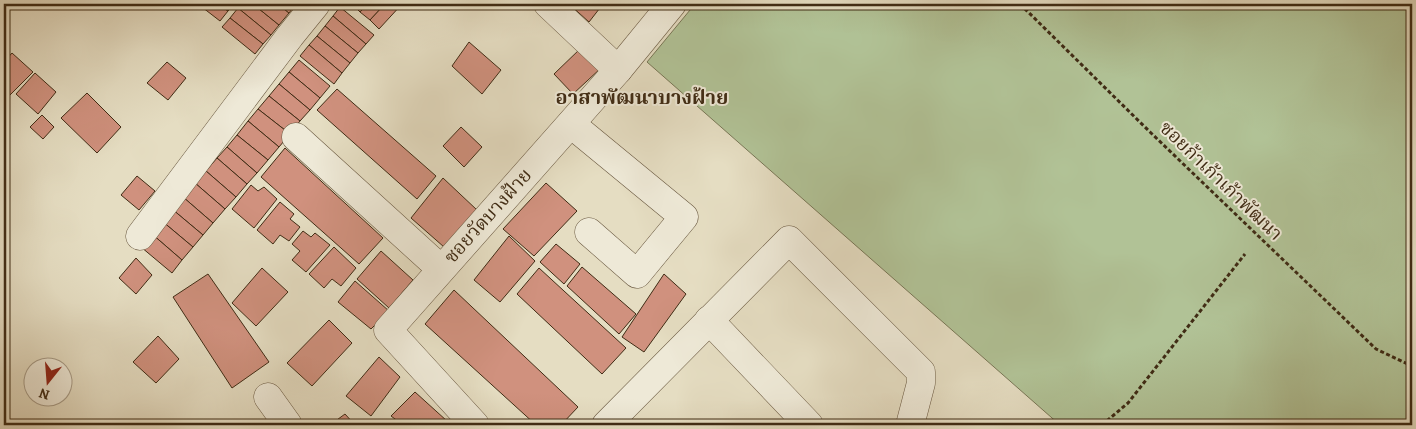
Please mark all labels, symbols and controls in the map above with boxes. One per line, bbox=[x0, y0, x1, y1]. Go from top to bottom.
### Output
district label: อาสาพัฒนาบางฝ้าย bbox=[556, 84, 728, 111]
street label: ซอยก้าเก้าเก้าพัฒนา bbox=[1154, 115, 1288, 247]
street label: ซอยวัดบางฝ้าย bbox=[438, 163, 538, 269]
north arrow bbox=[22, 356, 72, 406]
text: N bbox=[37, 383, 52, 405]

